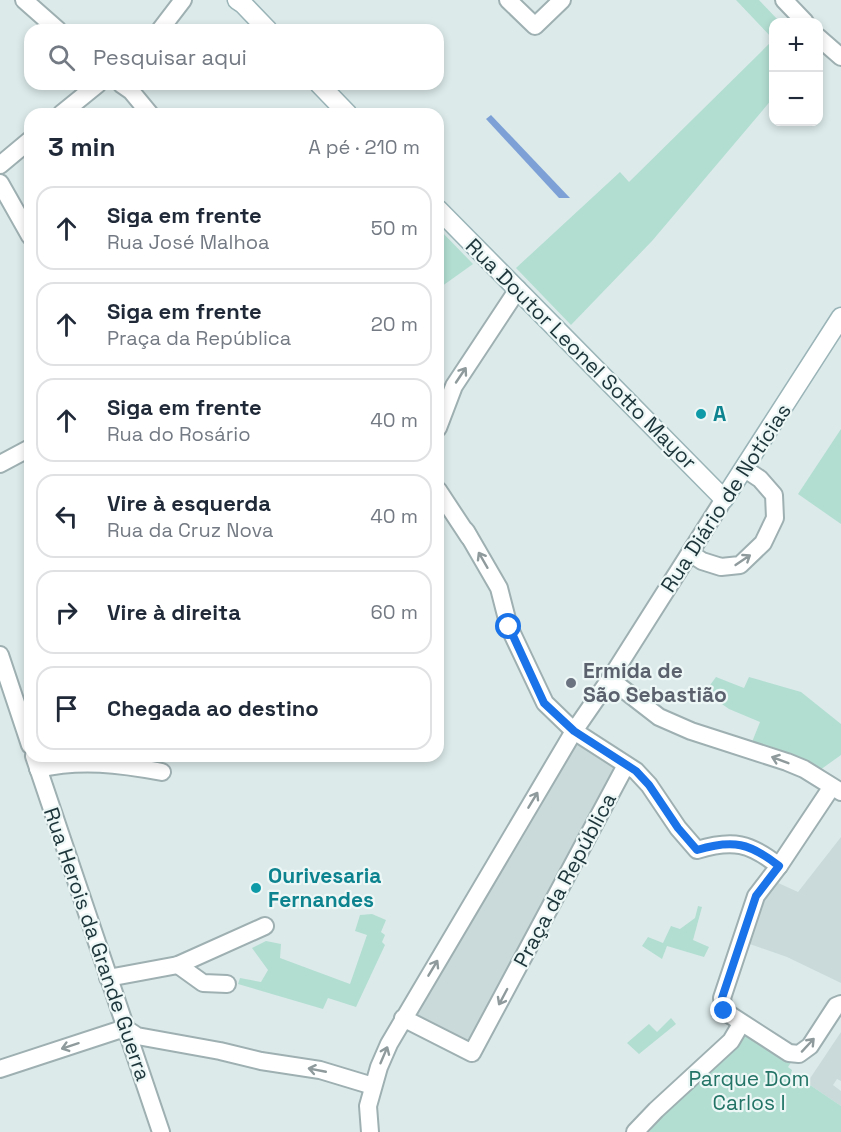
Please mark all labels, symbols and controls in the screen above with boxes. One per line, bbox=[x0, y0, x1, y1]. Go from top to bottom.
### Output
map controls bbox=[769, 18, 823, 126]
button: + bbox=[769, 18, 823, 72]
search box bbox=[24, 24, 444, 90]
icon: search bbox=[45, 41, 78, 74]
text: Pesquisar aqui bbox=[93, 43, 247, 71]
button: − bbox=[769, 72, 823, 126]
text: 3 min bbox=[48, 130, 116, 164]
text: A pé · 210 m bbox=[308, 134, 420, 160]
text: Siga em frente bbox=[107, 201, 262, 229]
icon: ahead bbox=[50, 212, 83, 245]
text: 50 m bbox=[371, 215, 418, 241]
text: Rua José Malhoa bbox=[107, 229, 270, 255]
street label: Rua Doutor Leonel Sotto Mayor bbox=[460, 232, 703, 475]
text: Siga em frente bbox=[107, 297, 262, 325]
icon: ahead bbox=[50, 308, 83, 341]
text: 20 m bbox=[371, 311, 418, 337]
text: Praça da República bbox=[107, 325, 291, 351]
one-way arrow bbox=[455, 367, 467, 383]
text: Siga em frente bbox=[107, 393, 262, 421]
street label: Rua Diário de Notícias bbox=[654, 398, 797, 597]
place label: A bbox=[713, 400, 726, 427]
icon: ahead bbox=[50, 404, 83, 437]
text: 40 m bbox=[370, 407, 418, 433]
marker: A bbox=[694, 407, 708, 421]
text: Rua do Rosário bbox=[107, 421, 251, 447]
text: Vire à esquerda bbox=[107, 489, 271, 517]
icon: left bbox=[50, 500, 83, 533]
text: 40 m bbox=[370, 503, 418, 529]
text: Rua da Cruz Nova bbox=[107, 517, 273, 543]
one-way arrow bbox=[476, 552, 488, 569]
one-way arrow bbox=[735, 554, 751, 567]
icon: right bbox=[50, 596, 83, 629]
text: Vire à direita bbox=[107, 598, 241, 626]
text: 60 m bbox=[371, 599, 418, 625]
route start bbox=[495, 613, 521, 639]
place label: Ermida de São Sebastião bbox=[583, 657, 727, 708]
marker: Ermida de São Sebastião bbox=[564, 676, 578, 690]
icon: arrive bbox=[50, 692, 83, 725]
text: Chegada ao destino bbox=[107, 694, 319, 722]
one-way arrow bbox=[771, 754, 790, 765]
street label: Praça da República bbox=[507, 788, 622, 972]
one-way arrow bbox=[527, 792, 539, 809]
street label: Rua Herois da Grande Guerra bbox=[38, 804, 157, 1084]
place label: Ourivesaria Fernandes bbox=[268, 862, 381, 913]
marker: Ourivesaria Fernandes bbox=[249, 881, 263, 895]
one-way arrow bbox=[427, 960, 439, 977]
one-way arrow bbox=[496, 988, 508, 1006]
route end bbox=[710, 997, 736, 1023]
one-way arrow bbox=[801, 1037, 815, 1052]
one-way arrow bbox=[61, 1041, 80, 1052]
one-way arrow bbox=[379, 1046, 390, 1065]
one-way arrow bbox=[308, 1065, 327, 1076]
park label: Parque Dom Carlos I bbox=[688, 1065, 810, 1116]

